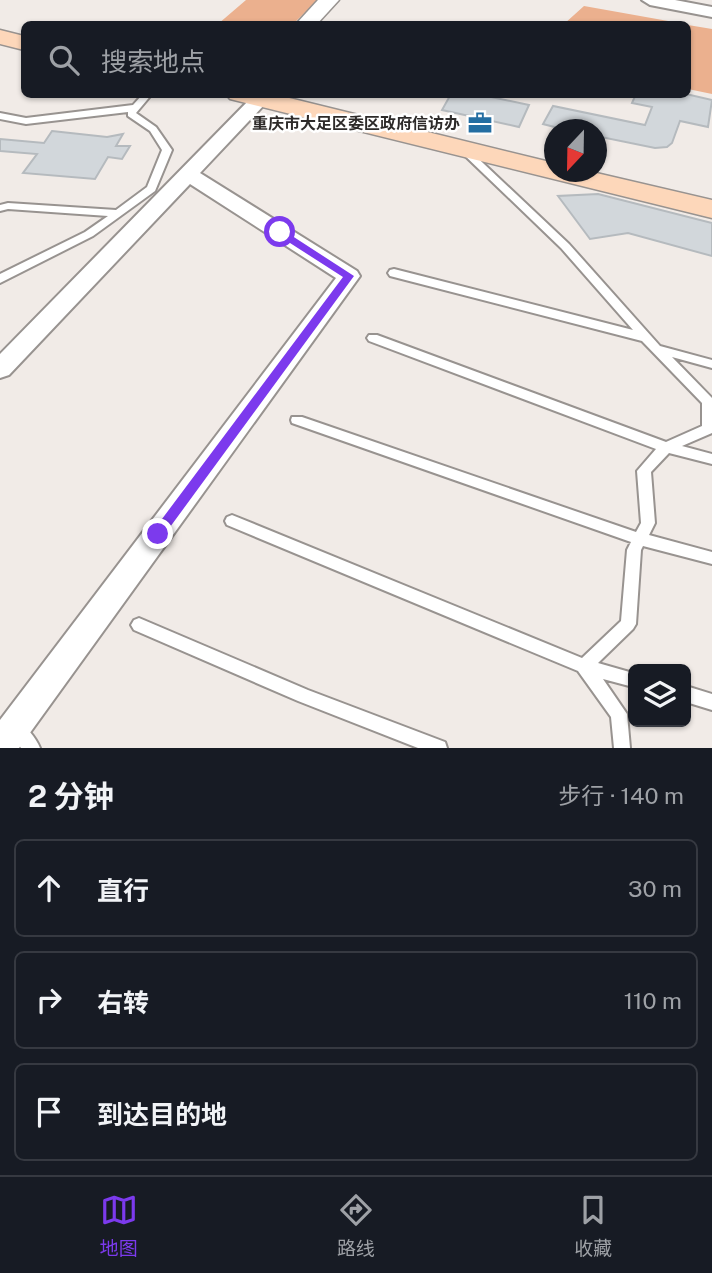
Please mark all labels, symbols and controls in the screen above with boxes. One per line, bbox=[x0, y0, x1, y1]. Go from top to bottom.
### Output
search box bbox=[21, 21, 691, 98]
icon: search bbox=[45, 41, 83, 79]
text: 搜索地点 bbox=[101, 46, 205, 77]
office icon: 重庆市大足区委区政府信访办 bbox=[466, 109, 494, 137]
place label: 重庆市大足区委区政府信访办 bbox=[252, 114, 460, 133]
north arrow bbox=[544, 119, 607, 182]
route start bbox=[264, 216, 295, 247]
route end bbox=[142, 518, 173, 549]
map controls bbox=[628, 664, 691, 727]
button: layers bbox=[628, 664, 691, 727]
text: 2 分钟 bbox=[28, 778, 114, 814]
text: 步行 · 140 m bbox=[558, 782, 684, 809]
icon: ahead bbox=[30, 869, 68, 907]
text: 直行 bbox=[97, 875, 149, 906]
text: 30 m bbox=[628, 875, 682, 902]
icon: right bbox=[30, 981, 68, 1019]
text: 右转 bbox=[97, 987, 149, 1018]
text: 110 m bbox=[624, 987, 682, 1014]
icon: arrive bbox=[30, 1093, 68, 1131]
text: 到达目的地 bbox=[97, 1099, 227, 1130]
tab: 地图 bbox=[100, 1191, 138, 1260]
tab: 路线 bbox=[337, 1191, 375, 1260]
tab: 收藏 bbox=[574, 1191, 612, 1260]

